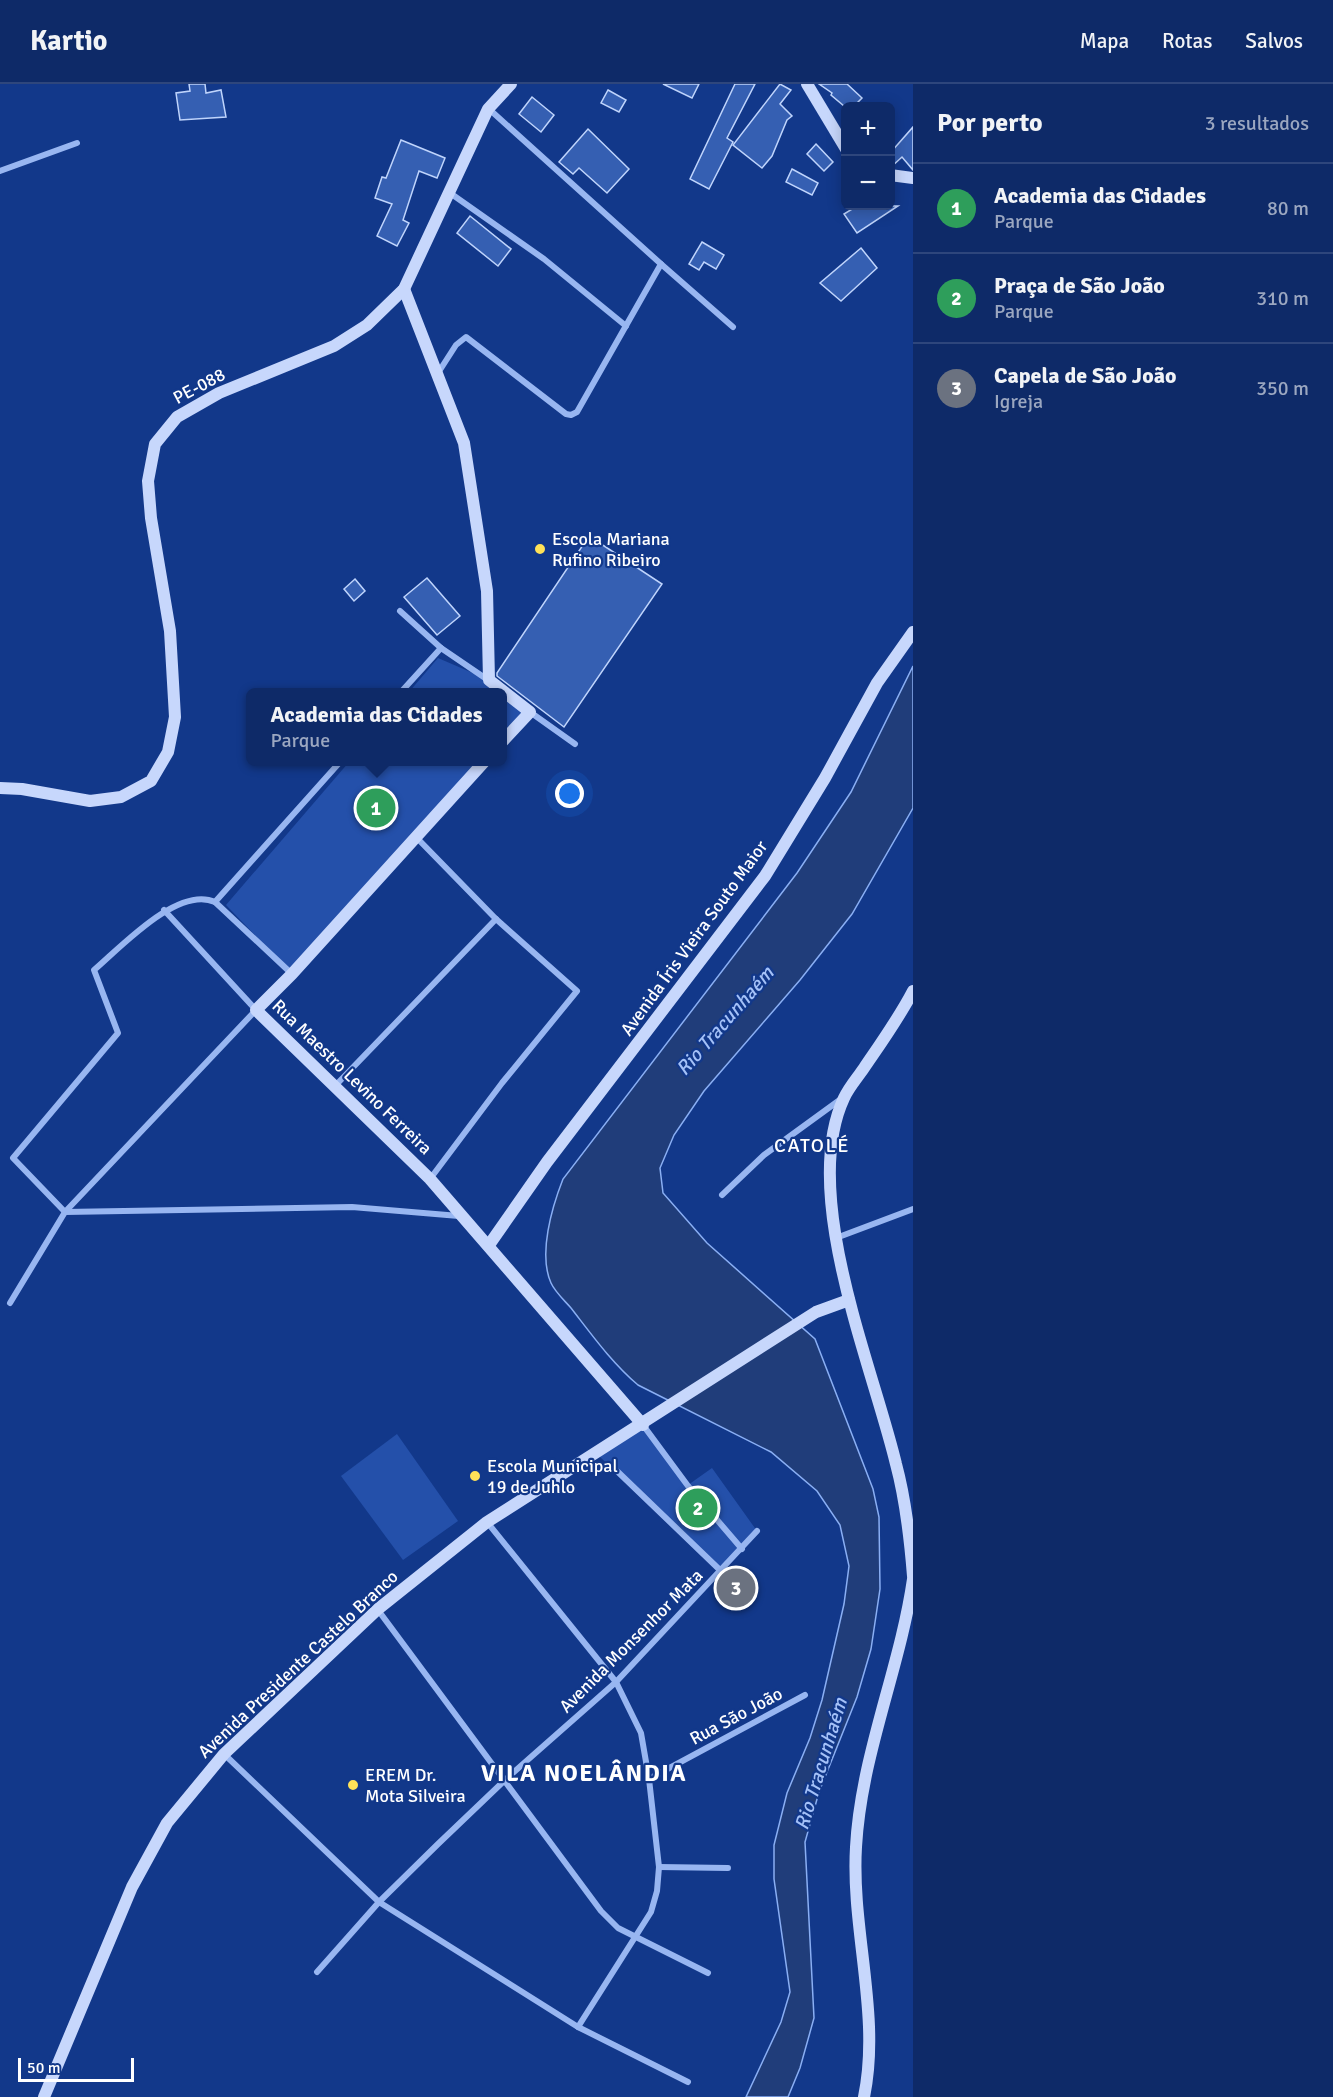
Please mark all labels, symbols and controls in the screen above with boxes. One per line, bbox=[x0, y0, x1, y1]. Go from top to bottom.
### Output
text: Kartio bbox=[30, 24, 107, 58]
text: Mapa bbox=[1080, 28, 1129, 54]
text: Rotas bbox=[1162, 28, 1212, 54]
text: Salvos bbox=[1245, 28, 1303, 54]
map controls bbox=[841, 102, 895, 210]
button: + bbox=[841, 102, 895, 156]
text: Por perto bbox=[937, 107, 1043, 139]
text: 3 resultados bbox=[1205, 111, 1309, 136]
button: − bbox=[841, 156, 895, 210]
text: Academia das Cidades bbox=[994, 182, 1206, 209]
text: 1 bbox=[951, 196, 962, 221]
text: 80 m bbox=[1267, 196, 1309, 221]
text: Parque bbox=[994, 209, 1054, 234]
text: Praça de São João bbox=[994, 272, 1165, 299]
text: 2 bbox=[951, 286, 962, 311]
text: 310 m bbox=[1256, 286, 1309, 311]
text: Parque bbox=[994, 299, 1054, 324]
text: Capela de São João bbox=[994, 362, 1176, 389]
street label: PE-088 bbox=[169, 363, 229, 409]
text: 3 bbox=[951, 376, 962, 401]
text: 350 m bbox=[1256, 376, 1309, 401]
text: Igreja bbox=[994, 389, 1043, 414]
place label: Escola Mariana Rufino Ribeiro bbox=[552, 528, 670, 571]
marker: Escola Mariana Rufino Ribeiro bbox=[533, 542, 547, 556]
popup bbox=[246, 688, 507, 766]
text: Academia das Cidades bbox=[271, 701, 482, 728]
text: Parque bbox=[271, 728, 330, 753]
your location bbox=[555, 779, 584, 808]
pin: 1 bbox=[356, 786, 395, 830]
street label: Avenida Íris Vieira Souto Maior bbox=[616, 836, 772, 1040]
water label: Rio Tracunhaém bbox=[671, 960, 780, 1081]
street label: Rua Maestro Levino Ferreira bbox=[267, 995, 437, 1159]
district label: CATOLÉ bbox=[774, 1133, 850, 1158]
place label: Escola Municipal 19 de Juhlo bbox=[487, 1455, 618, 1498]
marker: Escola Municipal 19 de Juhlo bbox=[468, 1469, 482, 1483]
pin: 2 bbox=[678, 1486, 718, 1530]
street label: Avenida Presidente Castelo Branco bbox=[193, 1565, 403, 1763]
street label: Avenida Monsenhor Mata bbox=[555, 1565, 707, 1717]
pin: 3 bbox=[716, 1566, 756, 1610]
street label: Rua São João bbox=[686, 1682, 786, 1750]
water label: Rio Tracunhaém bbox=[789, 1694, 853, 1833]
district label: VILA NOELÂNDIA bbox=[481, 1758, 687, 1788]
place label: EREM Dr. Mota Silveira bbox=[365, 1764, 466, 1807]
marker: EREM Dr. Mota Silveira bbox=[346, 1778, 360, 1792]
scale bar bbox=[18, 2055, 134, 2082]
text: 50 m bbox=[27, 2058, 61, 2078]

